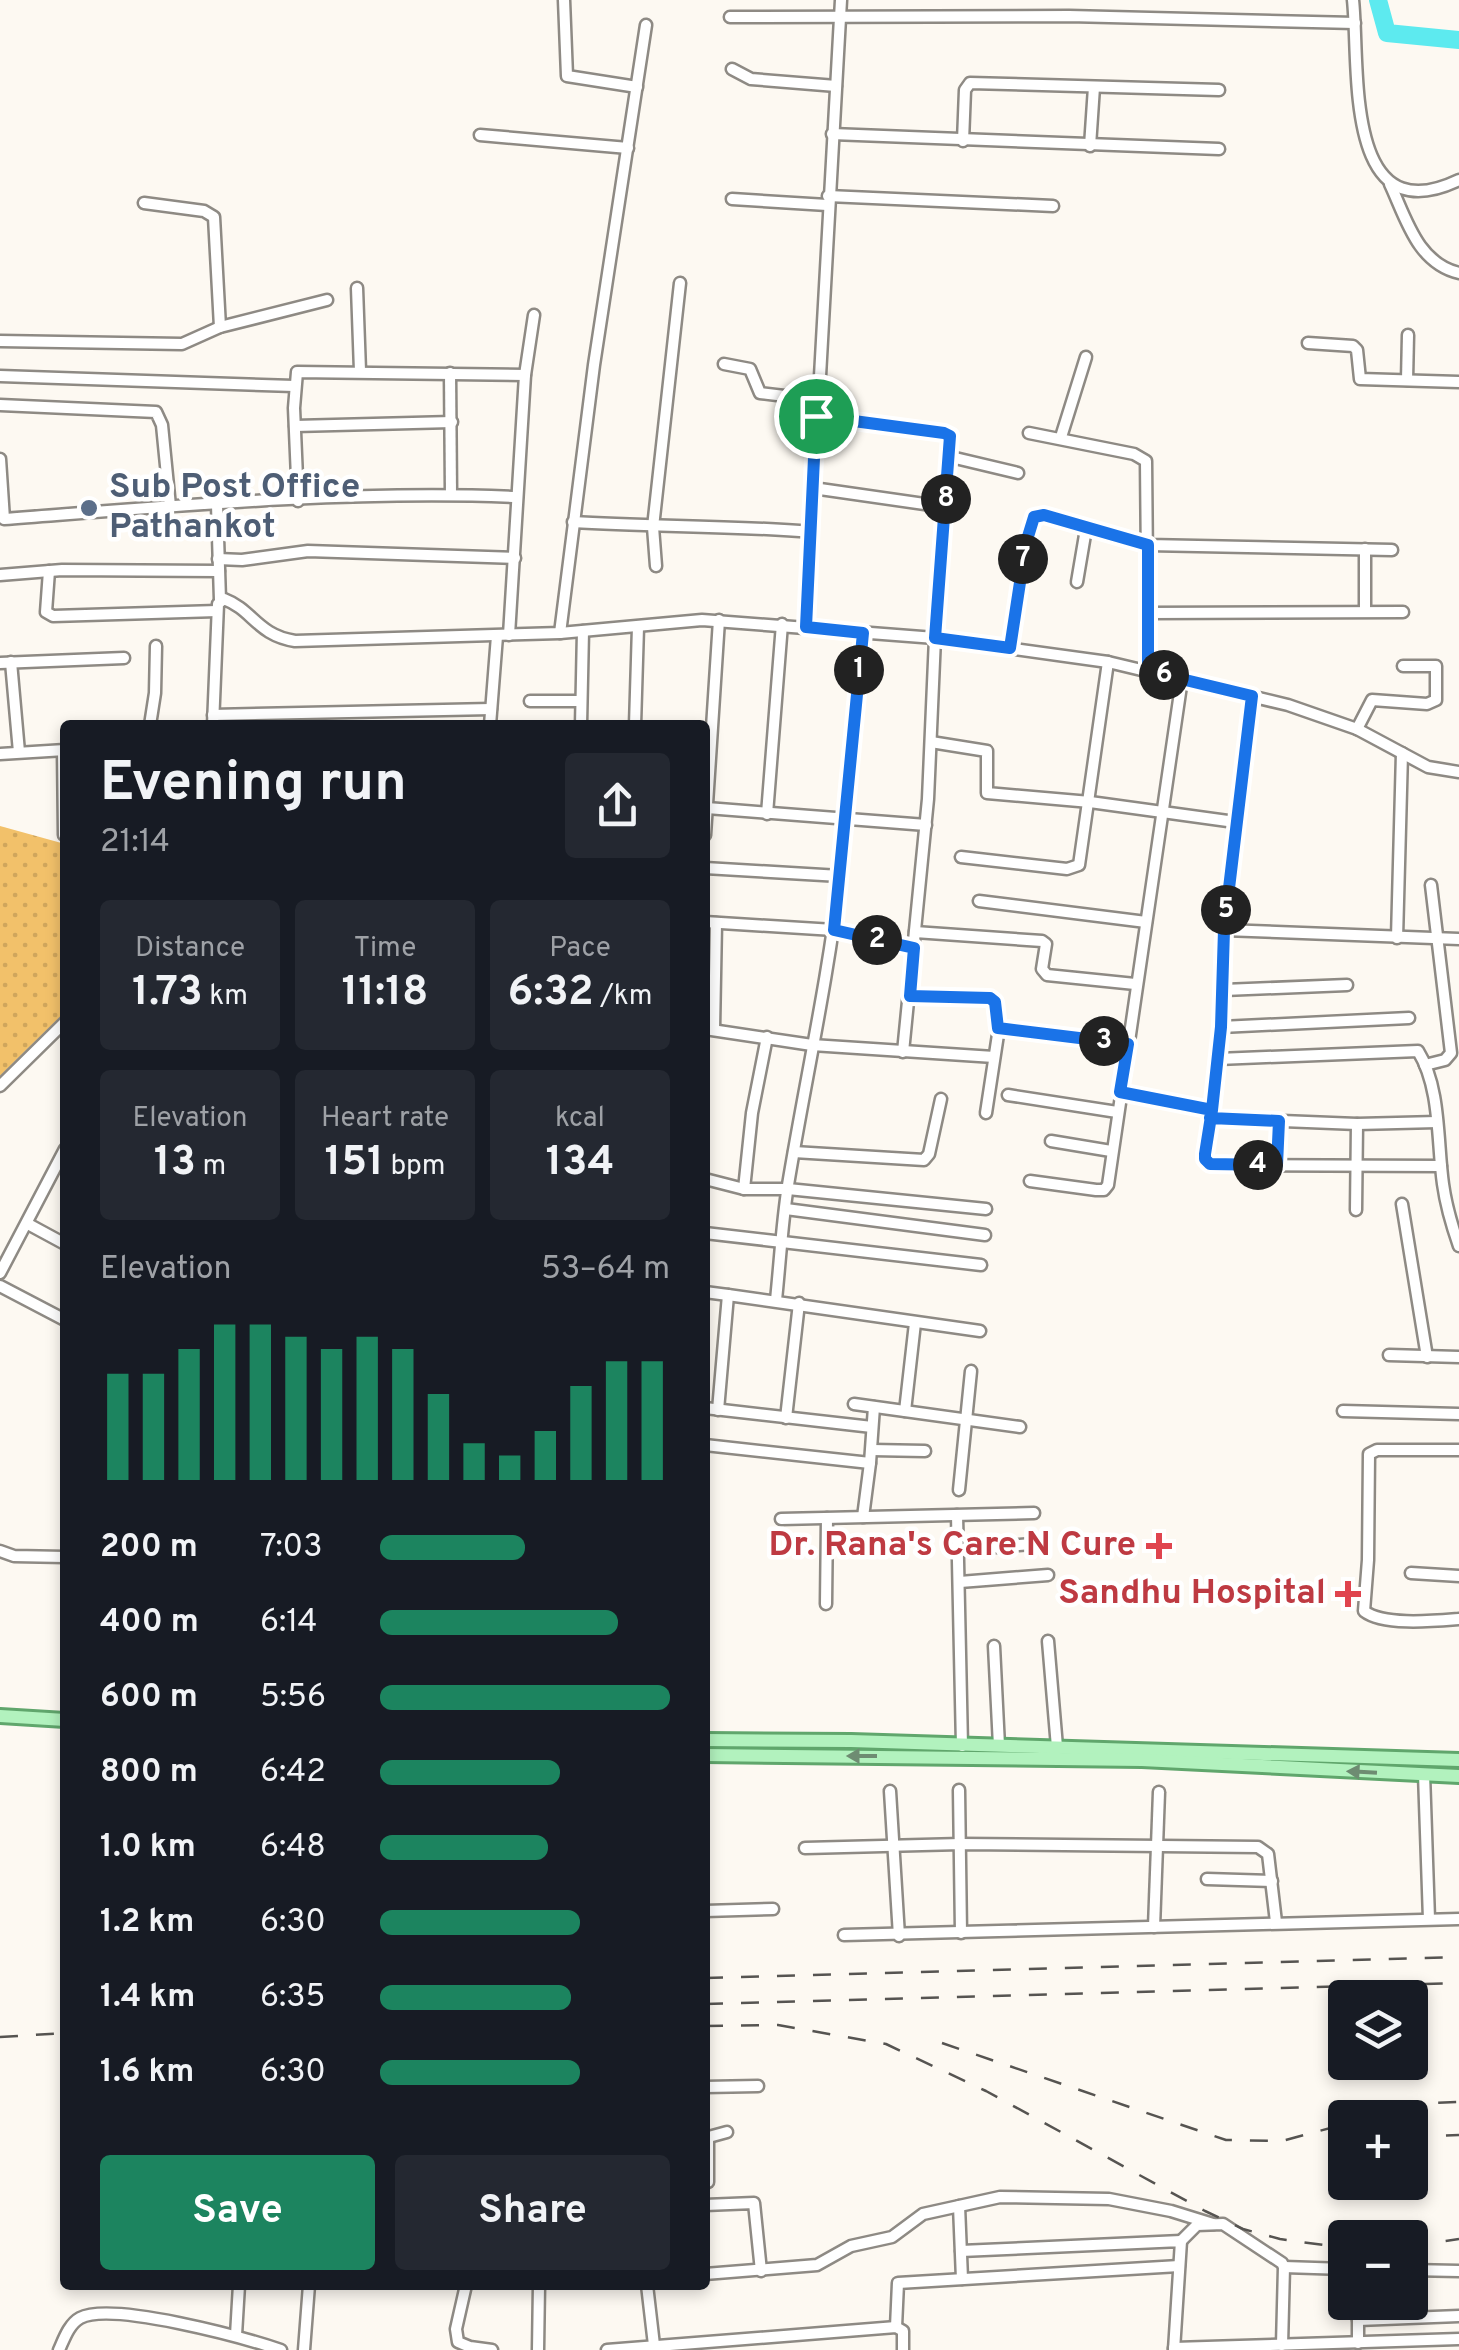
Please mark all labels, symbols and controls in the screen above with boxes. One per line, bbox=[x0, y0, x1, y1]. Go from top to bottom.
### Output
pin bbox=[774, 374, 859, 459]
icon: arrive bbox=[789, 389, 844, 444]
place label: Sub Post Office Pathankot bbox=[109, 466, 360, 550]
pin: 8 bbox=[921, 474, 971, 524]
text: 8 bbox=[937, 481, 955, 517]
marker: Sub Post Office Pathankot bbox=[78, 497, 100, 519]
pin: 7 bbox=[998, 534, 1048, 584]
text: 7 bbox=[1015, 541, 1031, 577]
pin: 1 bbox=[834, 645, 884, 695]
pin: 6 bbox=[1139, 650, 1189, 700]
text: 1 bbox=[853, 652, 865, 688]
text: 6 bbox=[1155, 657, 1173, 693]
text: Evening run bbox=[100, 750, 407, 820]
button: share bbox=[565, 753, 670, 858]
text: 21:14 bbox=[100, 823, 170, 863]
pin: 5 bbox=[1201, 885, 1251, 935]
text: 5 bbox=[1217, 892, 1235, 928]
pin: 2 bbox=[852, 915, 902, 965]
text: 2 bbox=[868, 922, 886, 958]
text: Distance bbox=[135, 931, 245, 967]
text: Time bbox=[354, 931, 416, 967]
text: Pace bbox=[549, 931, 611, 967]
text: 1.73 bbox=[132, 967, 203, 1020]
text: 11:18 bbox=[341, 967, 429, 1020]
text: 6:32 bbox=[508, 967, 594, 1020]
text: km bbox=[203, 979, 248, 1015]
text: /km bbox=[594, 979, 652, 1015]
pin: 3 bbox=[1079, 1016, 1129, 1066]
text: 3 bbox=[1096, 1023, 1112, 1059]
text: Elevation bbox=[132, 1101, 248, 1137]
text: Heart rate bbox=[321, 1101, 449, 1137]
text: kcal bbox=[555, 1101, 605, 1137]
text: 13 bbox=[154, 1137, 196, 1190]
text: 151 bbox=[325, 1137, 384, 1190]
text: 134 bbox=[546, 1137, 614, 1190]
pin: 4 bbox=[1233, 1140, 1283, 1190]
text: 4 bbox=[1249, 1147, 1267, 1183]
text: m bbox=[196, 1149, 226, 1185]
text: bpm bbox=[384, 1149, 445, 1185]
text: Elevation bbox=[100, 1250, 232, 1290]
text: 53–64 m bbox=[541, 1250, 670, 1290]
place label: Dr. Rana's Care N Cure bbox=[768, 1524, 1136, 1568]
text: 200 m bbox=[100, 1528, 198, 1568]
text: 7:03 bbox=[260, 1528, 322, 1568]
marker: Dr. Rana's Care N Cure bbox=[1146, 1533, 1172, 1559]
place label: Sandhu Hospital bbox=[1058, 1572, 1326, 1616]
marker: Sandhu Hospital bbox=[1335, 1581, 1361, 1607]
text: 400 m bbox=[100, 1603, 199, 1643]
text: 6:14 bbox=[260, 1603, 317, 1643]
text: 600 m bbox=[100, 1678, 198, 1718]
text: 5:56 bbox=[260, 1678, 326, 1718]
one-way arrow bbox=[845, 1748, 877, 1764]
text: 800 m bbox=[100, 1753, 198, 1793]
text: 6:42 bbox=[260, 1753, 326, 1793]
one-way arrow bbox=[1345, 1763, 1377, 1779]
text: 1.0 km bbox=[100, 1828, 196, 1868]
text: 6:48 bbox=[260, 1828, 326, 1868]
text: 1.2 km bbox=[100, 1903, 194, 1943]
text: 6:30 bbox=[260, 1903, 326, 1943]
text: 1.4 km bbox=[100, 1978, 195, 2018]
text: 6:35 bbox=[260, 1978, 325, 2018]
map controls bbox=[1328, 1980, 1428, 2320]
button: layers bbox=[1328, 1980, 1428, 2080]
text: 1.6 km bbox=[100, 2053, 194, 2093]
text: 6:30 bbox=[260, 2053, 326, 2093]
button: + bbox=[1328, 2100, 1428, 2200]
button: Save bbox=[100, 2155, 375, 2270]
button: Share bbox=[395, 2155, 670, 2270]
button: − bbox=[1328, 2220, 1428, 2320]

